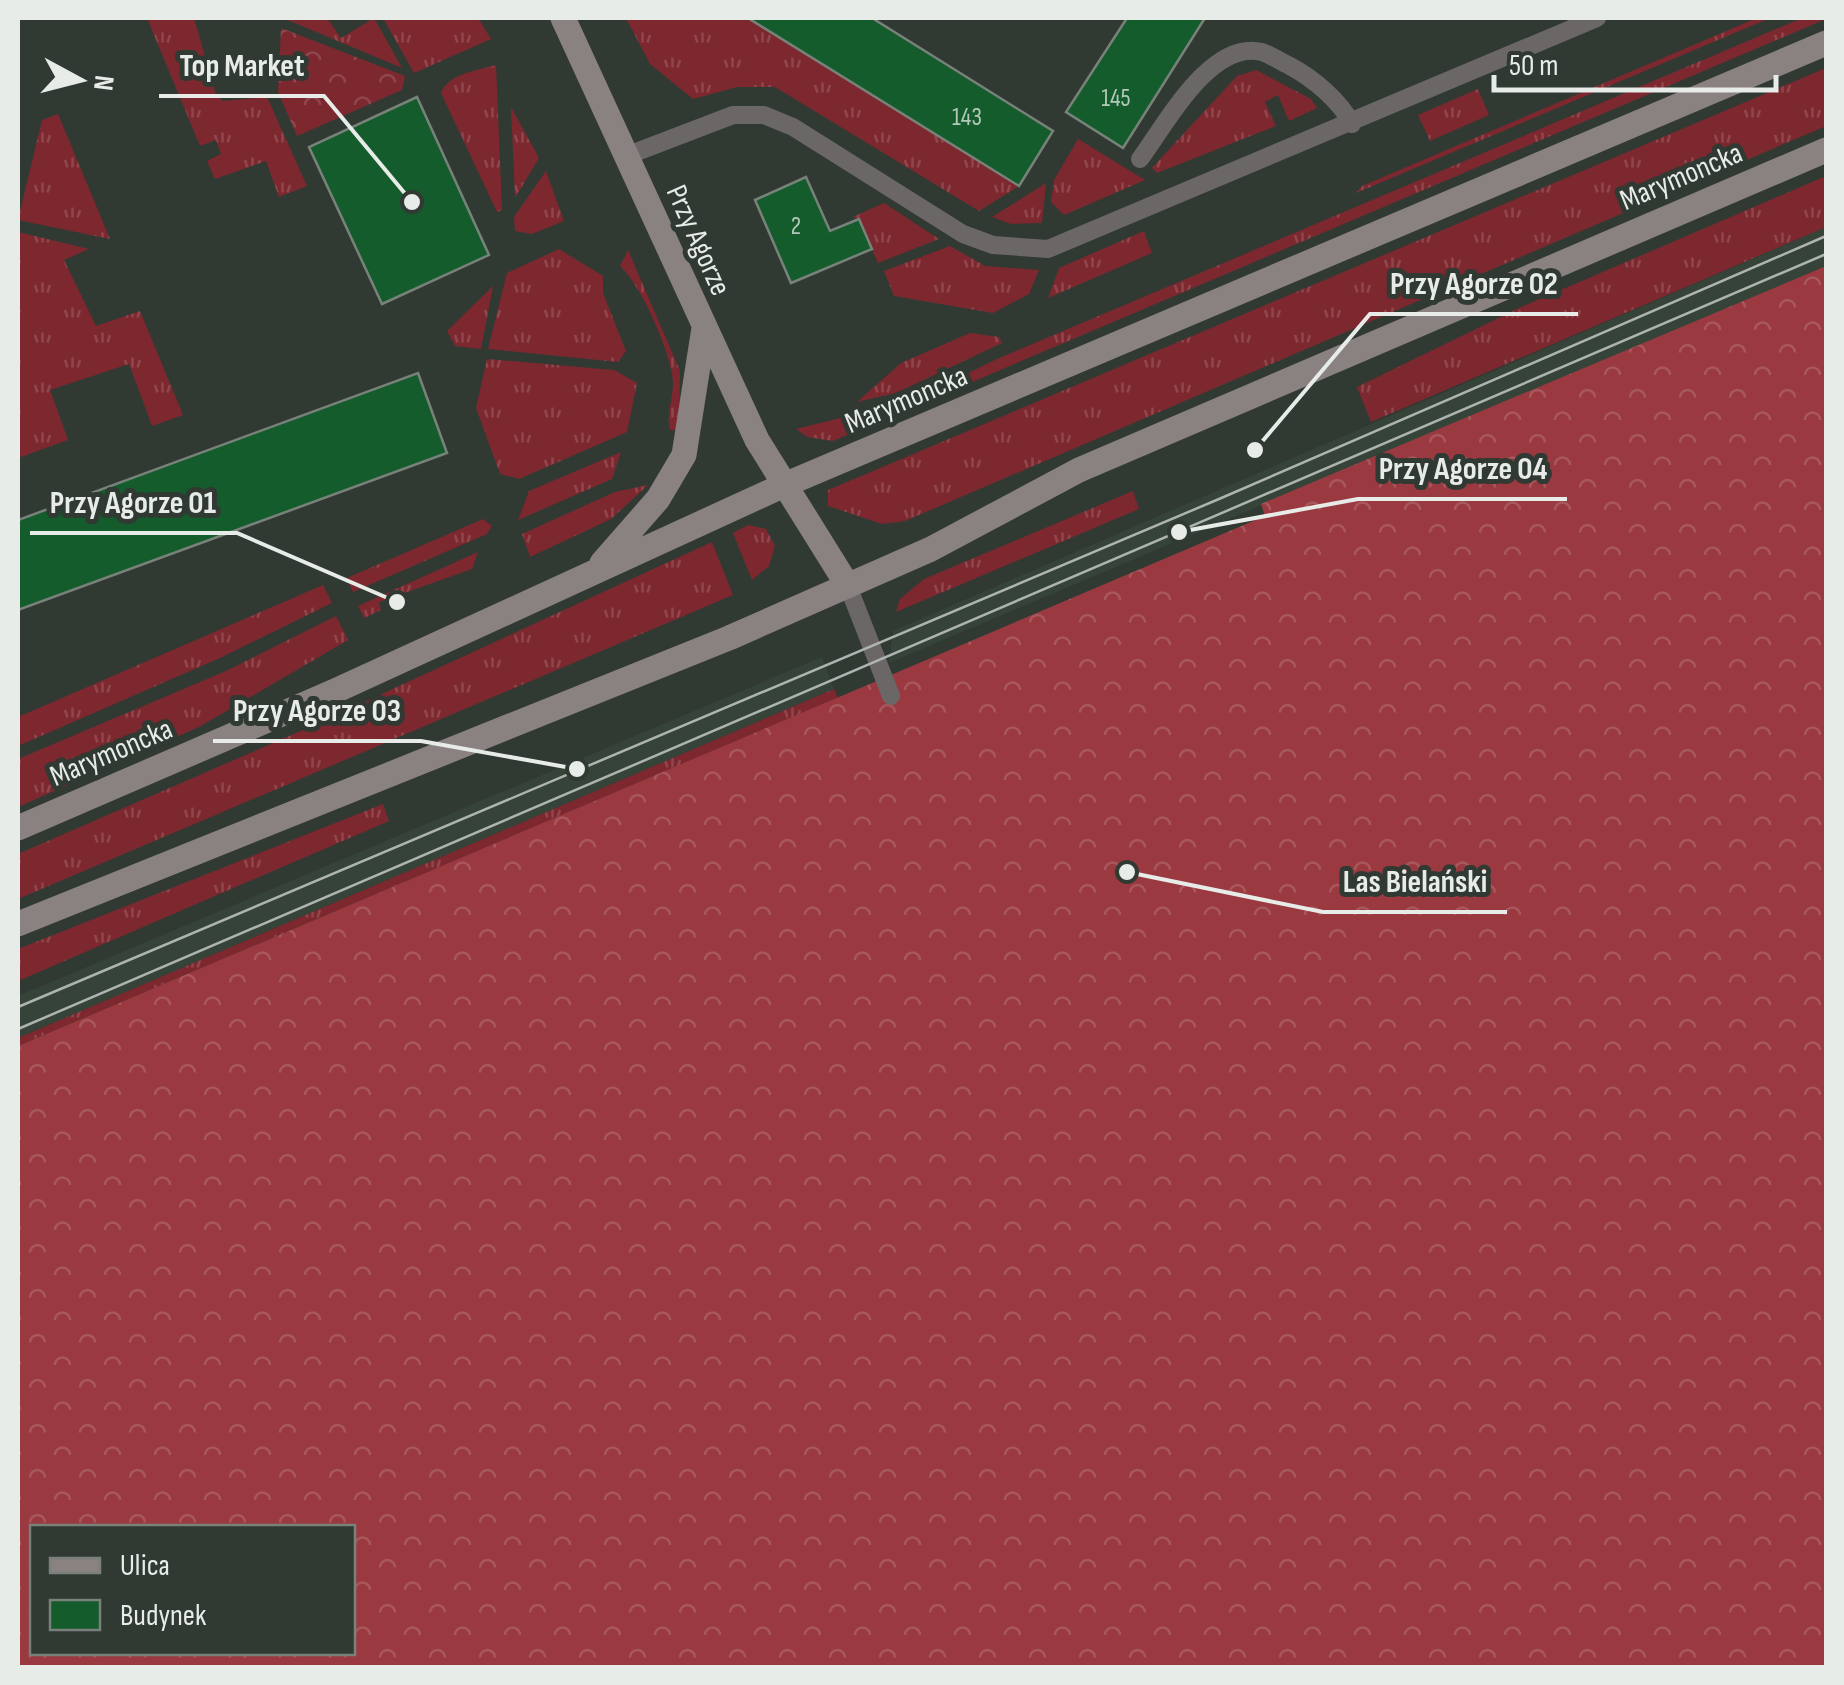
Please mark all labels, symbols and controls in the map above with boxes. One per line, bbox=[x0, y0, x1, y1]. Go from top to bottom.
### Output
north arrow bbox=[30, 30, 130, 130]
scale bar bbox=[1494, 30, 1776, 92]
callout: Top Market bbox=[159, 34, 324, 96]
text: Top Market bbox=[179, 47, 305, 86]
text: 50 m bbox=[1509, 48, 1558, 84]
text: N bbox=[86, 73, 121, 92]
house number: 145 bbox=[1101, 83, 1131, 114]
house number: 143 bbox=[952, 102, 982, 133]
street label: Marymoncka bbox=[1615, 135, 1748, 219]
street label: Przy Agorze bbox=[658, 180, 738, 301]
house number: 2 bbox=[791, 211, 801, 242]
callout: Przy Agorze 02 bbox=[1370, 252, 1578, 314]
text: Przy Agorze 02 bbox=[1390, 265, 1558, 304]
street label: Marymoncka bbox=[840, 358, 973, 442]
callout: Przy Agorze 04 bbox=[1358, 437, 1567, 499]
text: Przy Agorze 04 bbox=[1379, 450, 1547, 489]
callout: Przy Agorze 01 bbox=[30, 471, 237, 533]
text: Przy Agorze 01 bbox=[50, 484, 217, 523]
callout: Przy Agorze 03 bbox=[213, 679, 421, 741]
text: Przy Agorze 03 bbox=[233, 692, 401, 731]
street label: Marymoncka bbox=[45, 711, 178, 795]
callout: Las Bielański bbox=[1323, 850, 1507, 912]
text: Las Bielański bbox=[1343, 863, 1487, 902]
legend bbox=[30, 1525, 355, 1655]
text: Ulica bbox=[120, 1548, 170, 1584]
text: Budynek bbox=[120, 1598, 207, 1634]

